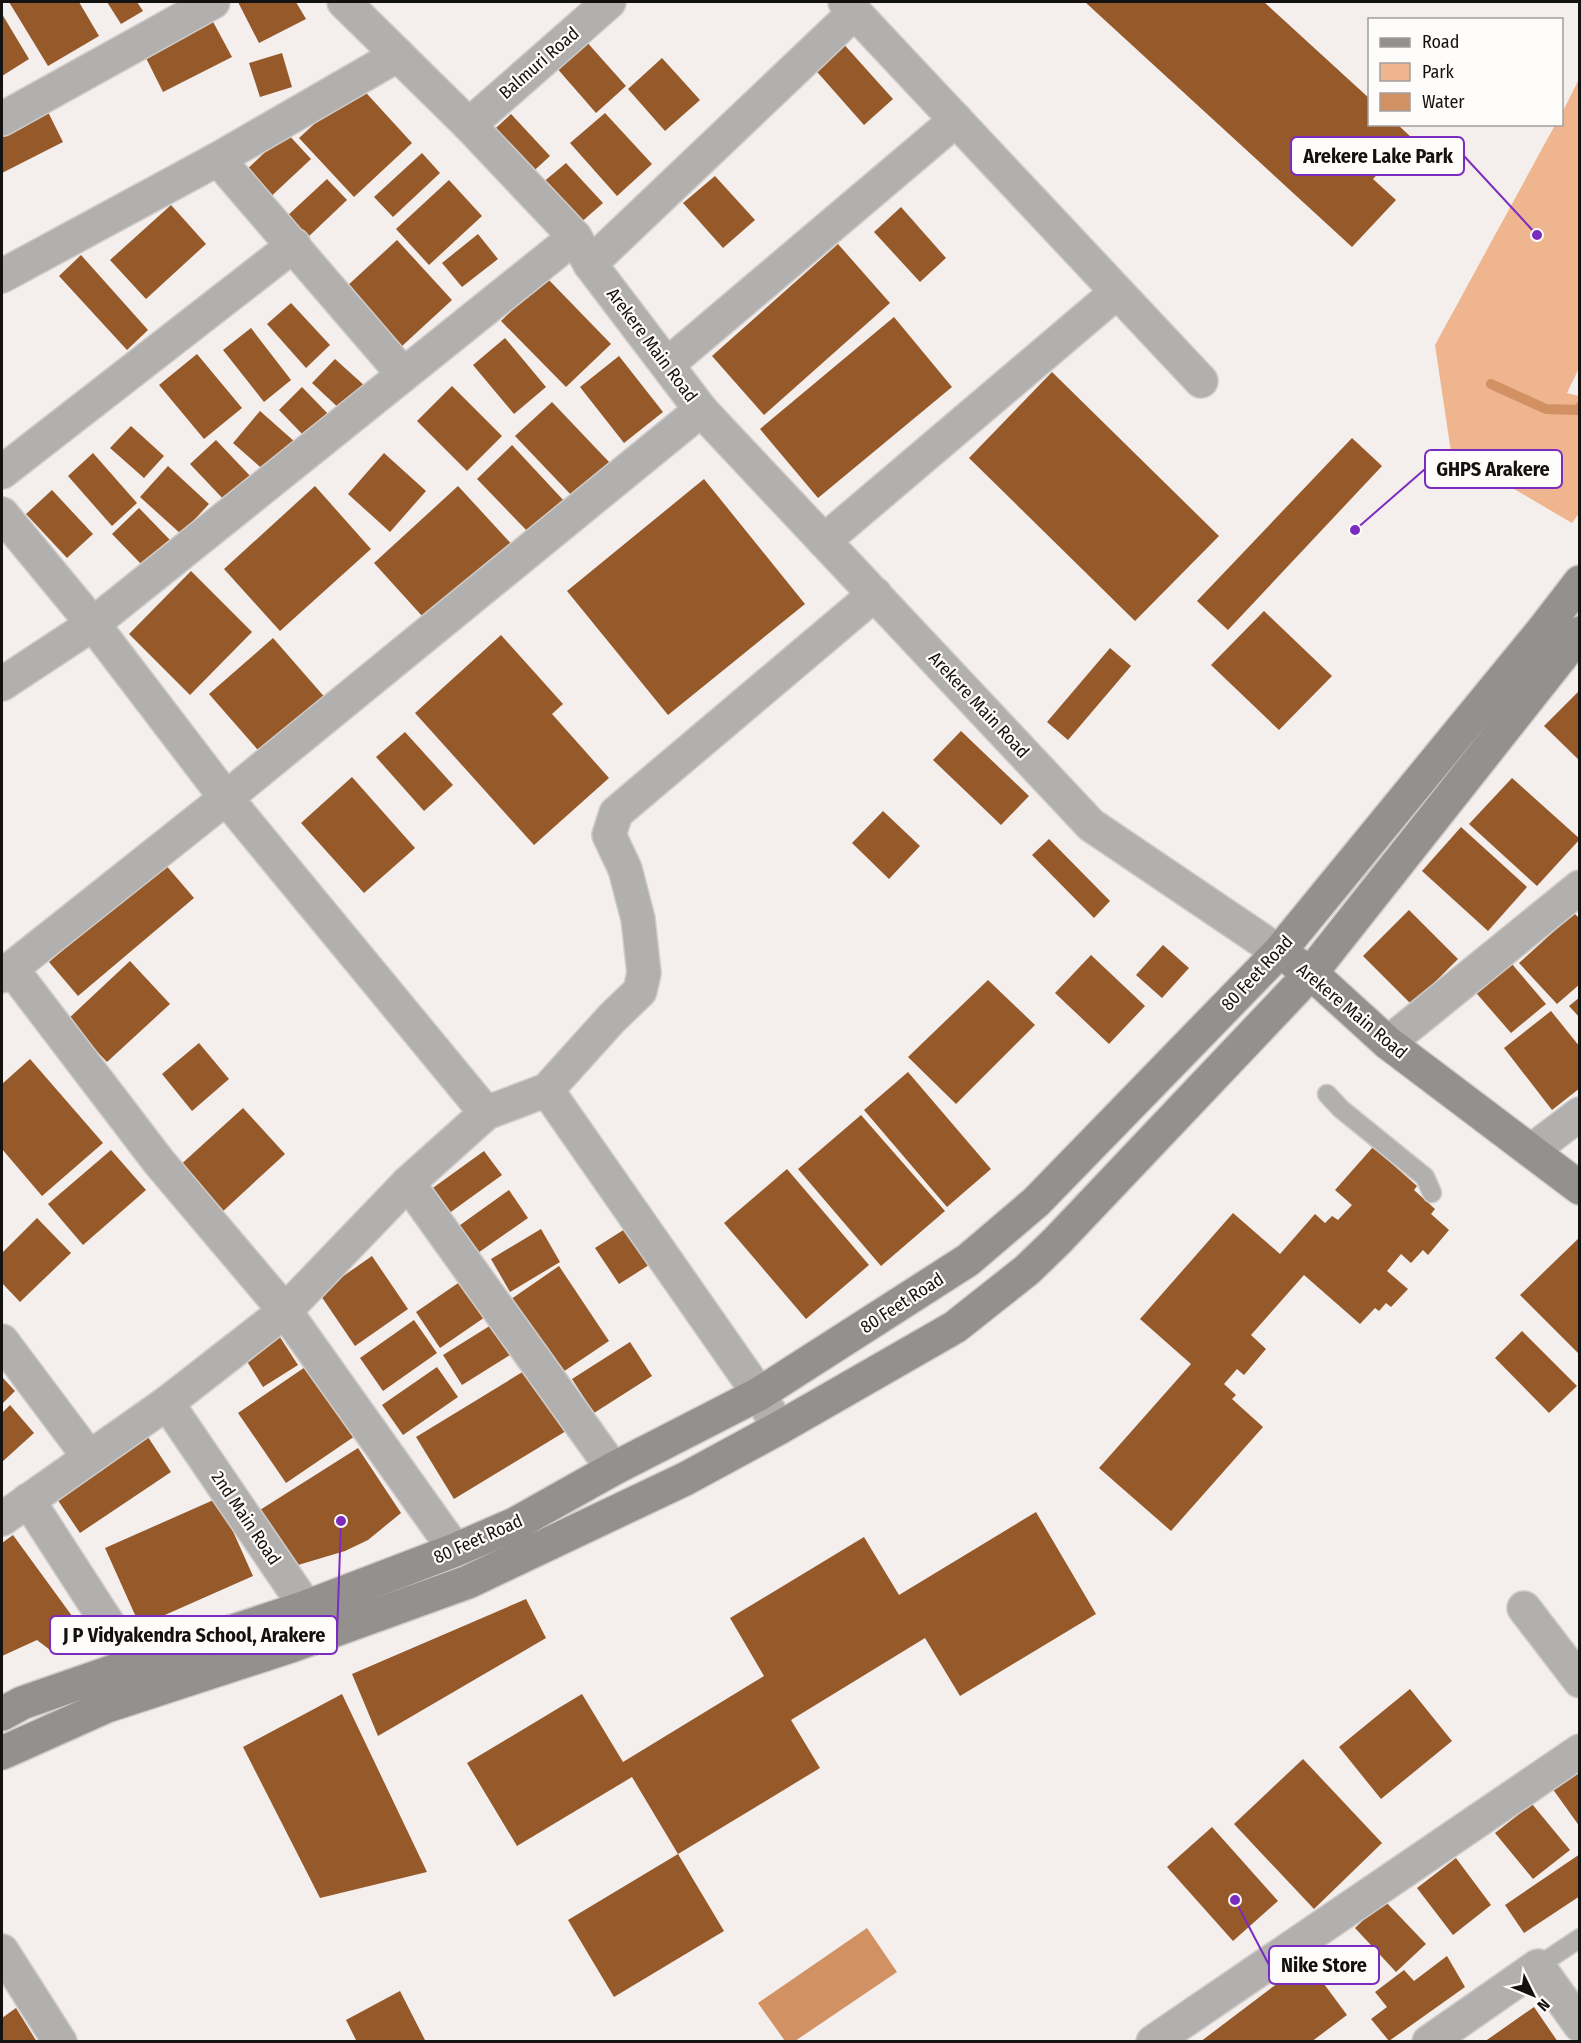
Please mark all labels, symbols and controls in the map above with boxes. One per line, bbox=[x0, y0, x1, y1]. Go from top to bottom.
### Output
legend bbox=[1368, 18, 1563, 126]
street label: Balmuri Road bbox=[494, 22, 584, 104]
text: Road bbox=[1422, 31, 1459, 53]
text: Park bbox=[1422, 61, 1455, 83]
text: Water bbox=[1422, 91, 1465, 113]
callout: Arekere Lake Park bbox=[1291, 137, 1464, 175]
text: Arekere Lake Park bbox=[1302, 144, 1454, 168]
street label: Arekere Main Road bbox=[602, 284, 702, 406]
callout: GHPS Arakere bbox=[1425, 450, 1562, 488]
text: GHPS Arakere bbox=[1436, 457, 1550, 481]
street label: Arekere Main Road bbox=[924, 647, 1034, 763]
street label: 80 Feet Road bbox=[1217, 931, 1297, 1015]
street label: Arekere Main Road bbox=[1292, 958, 1412, 1064]
street label: 80 Feet Road bbox=[856, 1268, 948, 1338]
street label: 2nd Main Road bbox=[207, 1467, 285, 1569]
street label: 80 Feet Road bbox=[430, 1510, 526, 1568]
callout: J P Vidyakendra School, Arakere bbox=[50, 1616, 337, 1654]
text: J P Vidyakendra School, Arakere bbox=[62, 1623, 325, 1647]
callout: Nike Store bbox=[1269, 1946, 1379, 1984]
text: Nike Store bbox=[1281, 1953, 1367, 1977]
north arrow bbox=[1503, 1965, 1563, 2025]
text: N bbox=[1533, 1995, 1554, 2015]

